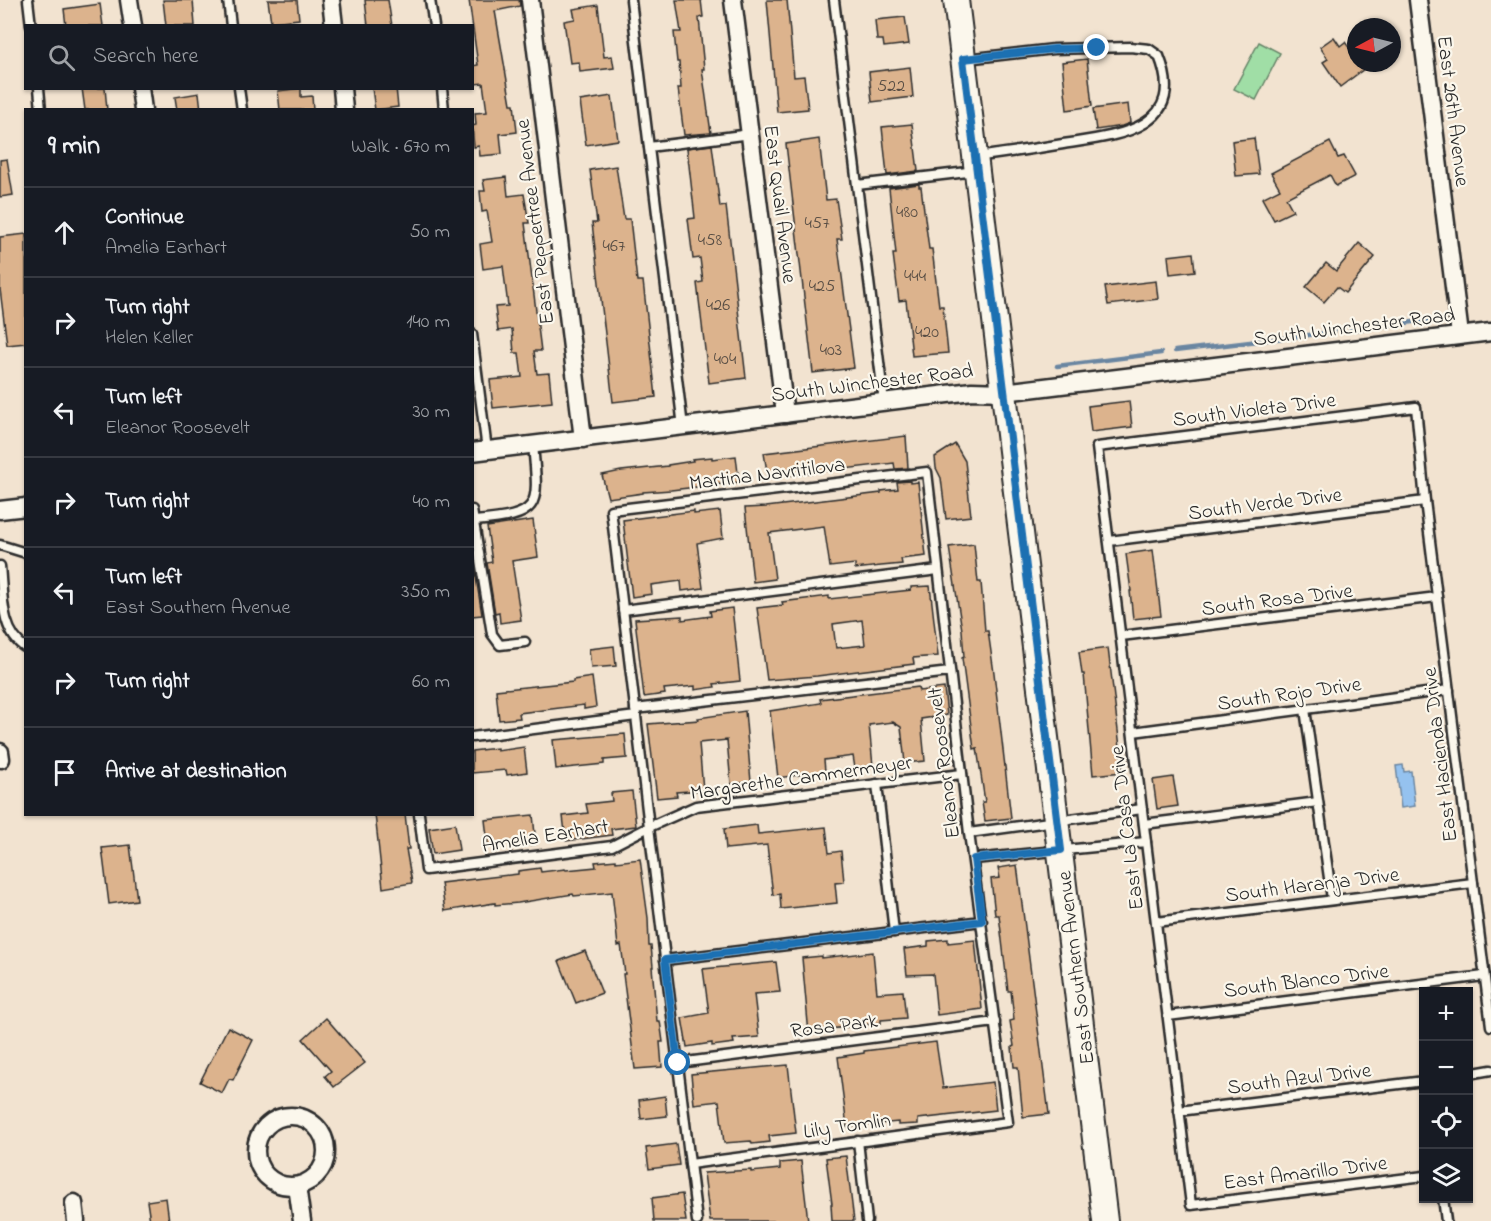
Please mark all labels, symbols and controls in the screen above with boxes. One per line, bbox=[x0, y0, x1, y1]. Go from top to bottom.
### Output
north arrow bbox=[1347, 18, 1401, 72]
search box bbox=[24, 24, 474, 90]
route end bbox=[1083, 34, 1109, 60]
street label: East 26th Avenue bbox=[1428, 34, 1476, 189]
icon: search bbox=[45, 41, 78, 74]
text: Search here bbox=[93, 41, 198, 73]
house number: 522 bbox=[877, 74, 905, 100]
street label: East Peppertree Avenue bbox=[508, 117, 563, 326]
street label: East Quail Avenue bbox=[754, 123, 804, 286]
text: 9 min bbox=[48, 128, 100, 166]
text: Walk · 670 m bbox=[351, 133, 450, 162]
house number: 480 bbox=[896, 200, 918, 226]
text: Continue bbox=[105, 202, 184, 234]
house number: 457 bbox=[804, 211, 830, 237]
icon: ahead bbox=[48, 216, 81, 249]
text: 50 m bbox=[409, 218, 450, 247]
house number: 458 bbox=[698, 228, 722, 254]
text: Amelia Earhart bbox=[105, 234, 227, 263]
house number: 467 bbox=[603, 234, 626, 260]
house number: 444 bbox=[904, 264, 927, 290]
house number: 425 bbox=[809, 274, 835, 300]
text: Turn right bbox=[105, 292, 190, 324]
house number: 426 bbox=[706, 293, 730, 319]
street label: South Winchester Road bbox=[1251, 301, 1457, 355]
icon: right bbox=[48, 306, 81, 339]
text: 140 m bbox=[406, 308, 450, 337]
house number: 420 bbox=[915, 320, 939, 346]
text: Helen Keller bbox=[105, 324, 193, 353]
house number: 403 bbox=[820, 338, 842, 364]
house number: 404 bbox=[714, 347, 737, 373]
street label: South Winchester Road bbox=[769, 357, 975, 411]
text: Turn left bbox=[105, 382, 182, 414]
street label: South Violeta Drive bbox=[1171, 386, 1338, 436]
icon: left bbox=[48, 396, 81, 429]
text: 30 m bbox=[413, 398, 450, 427]
text: Eleanor Roosevelt bbox=[105, 414, 250, 443]
street label: Martina Navritilova bbox=[687, 451, 847, 499]
street label: South Verde Drive bbox=[1187, 481, 1344, 529]
icon: right bbox=[48, 486, 81, 519]
text: Turn right bbox=[105, 486, 190, 518]
text: 40 m bbox=[413, 488, 450, 517]
text: Turn left bbox=[105, 562, 182, 594]
icon: left bbox=[48, 576, 81, 609]
street label: South Rosa Drive bbox=[1200, 577, 1355, 625]
text: 350 m bbox=[401, 578, 450, 607]
text: East Southern Avenue bbox=[105, 594, 290, 623]
street label: East Hacienda Drive bbox=[1415, 665, 1467, 844]
icon: right bbox=[48, 666, 81, 699]
text: Turn right bbox=[105, 666, 190, 698]
text: 60 m bbox=[412, 668, 450, 697]
street label: South Rojo Drive bbox=[1215, 670, 1364, 720]
street label: Eleanor Roosevelt bbox=[921, 685, 969, 840]
street label: East La Casa Drive bbox=[1103, 743, 1153, 912]
street label: Margarethe Cammermeyer bbox=[688, 748, 915, 811]
icon: arrive bbox=[48, 756, 81, 789]
text: Arrive at destination bbox=[105, 756, 287, 788]
street label: Amelia Earhart bbox=[480, 812, 611, 862]
street label: South Haranja Drive bbox=[1224, 860, 1402, 912]
street label: East Southern Avenue bbox=[1050, 869, 1104, 1066]
street label: South Blanco Drive bbox=[1222, 957, 1391, 1007]
map controls bbox=[1419, 987, 1473, 1203]
button: + bbox=[1419, 987, 1473, 1041]
street label: Rosa Park bbox=[789, 1007, 880, 1047]
button: − bbox=[1419, 1041, 1473, 1095]
route start bbox=[664, 1049, 690, 1075]
street label: South Azul Drive bbox=[1225, 1056, 1374, 1104]
button: locate bbox=[1419, 1095, 1473, 1149]
street label: Lily Tomlin bbox=[802, 1106, 893, 1150]
street label: East Amarillo Drive bbox=[1222, 1149, 1390, 1199]
button: layers bbox=[1419, 1149, 1473, 1203]

